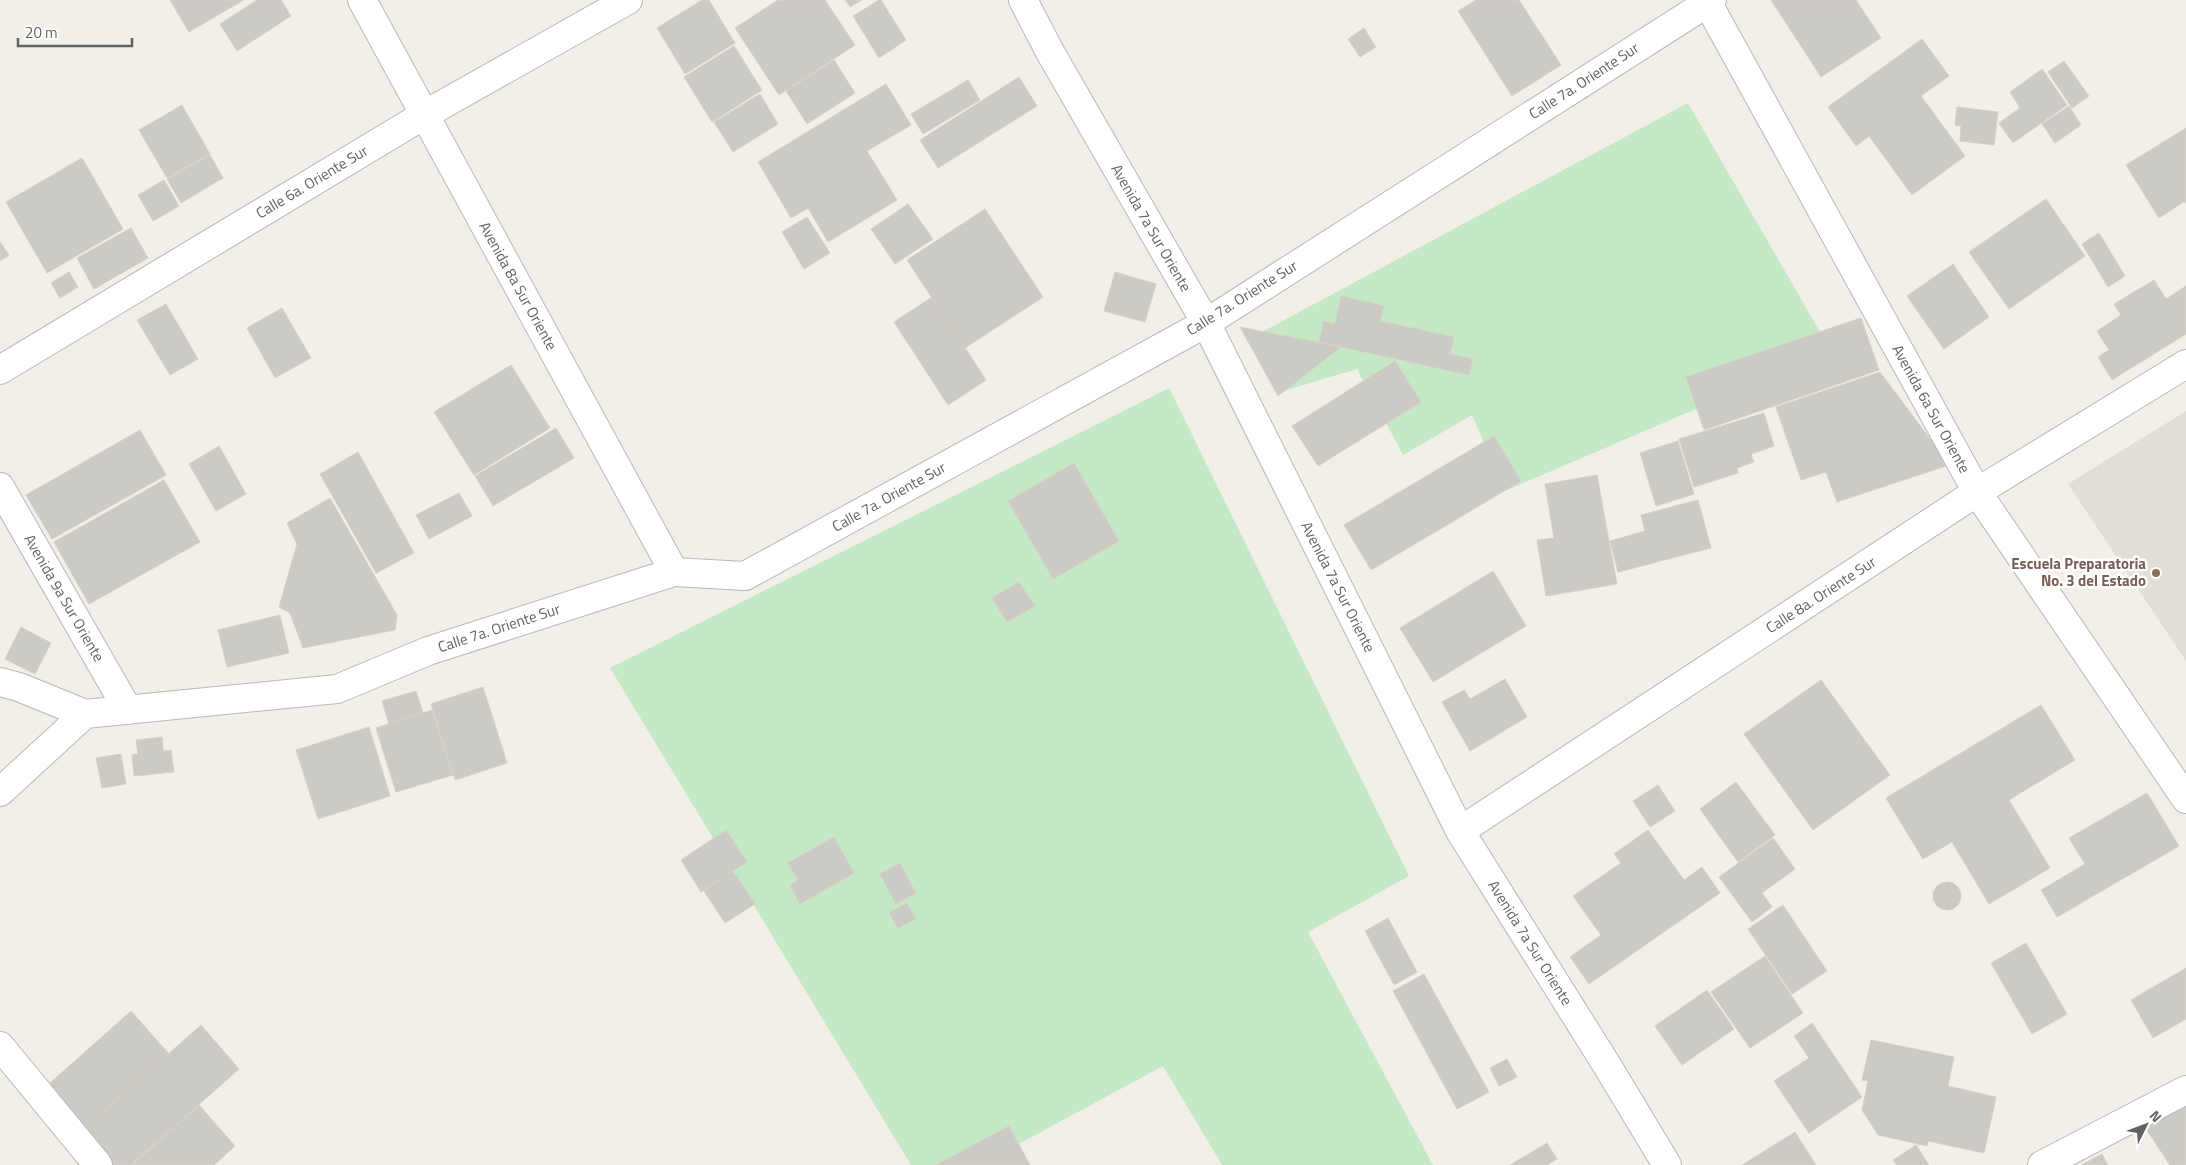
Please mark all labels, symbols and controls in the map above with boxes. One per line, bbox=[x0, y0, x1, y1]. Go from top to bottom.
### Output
scale bar bbox=[18, 15, 131, 47]
text: 20 m bbox=[25, 21, 58, 44]
street label: Calle 7a. Oriente Sur bbox=[1524, 36, 1643, 125]
street label: Calle 6a. Oriente Sur bbox=[251, 139, 372, 224]
street label: Avenida 7a Sur Oriente bbox=[1105, 160, 1197, 296]
street label: Avenida 8a Sur Oriente bbox=[473, 217, 563, 354]
street label: Calle 7a. Oriente Sur bbox=[1182, 254, 1302, 341]
street label: Avenida 6a Sur Oriente bbox=[1886, 340, 1976, 477]
street label: Calle 7a. Oriente Sur bbox=[828, 456, 950, 537]
street label: Avenida 7a Sur Oriente bbox=[1296, 517, 1381, 656]
street label: Avenida 9a Sur Oriente bbox=[18, 530, 110, 666]
street label: Calle 8a. Oriente Sur bbox=[1761, 550, 1880, 639]
place label: Escuela Preparatoria No. 3 del Estado bbox=[2011, 552, 2146, 592]
marker: Escuela Preparatoria No. 3 del Estado bbox=[2150, 567, 2162, 579]
street label: Calle 7a. Oriente Sur bbox=[435, 597, 563, 658]
street label: Avenida 7a Sur Oriente bbox=[1483, 876, 1578, 1010]
north arrow bbox=[2121, 1100, 2171, 1150]
text: N bbox=[2145, 1105, 2167, 1127]

